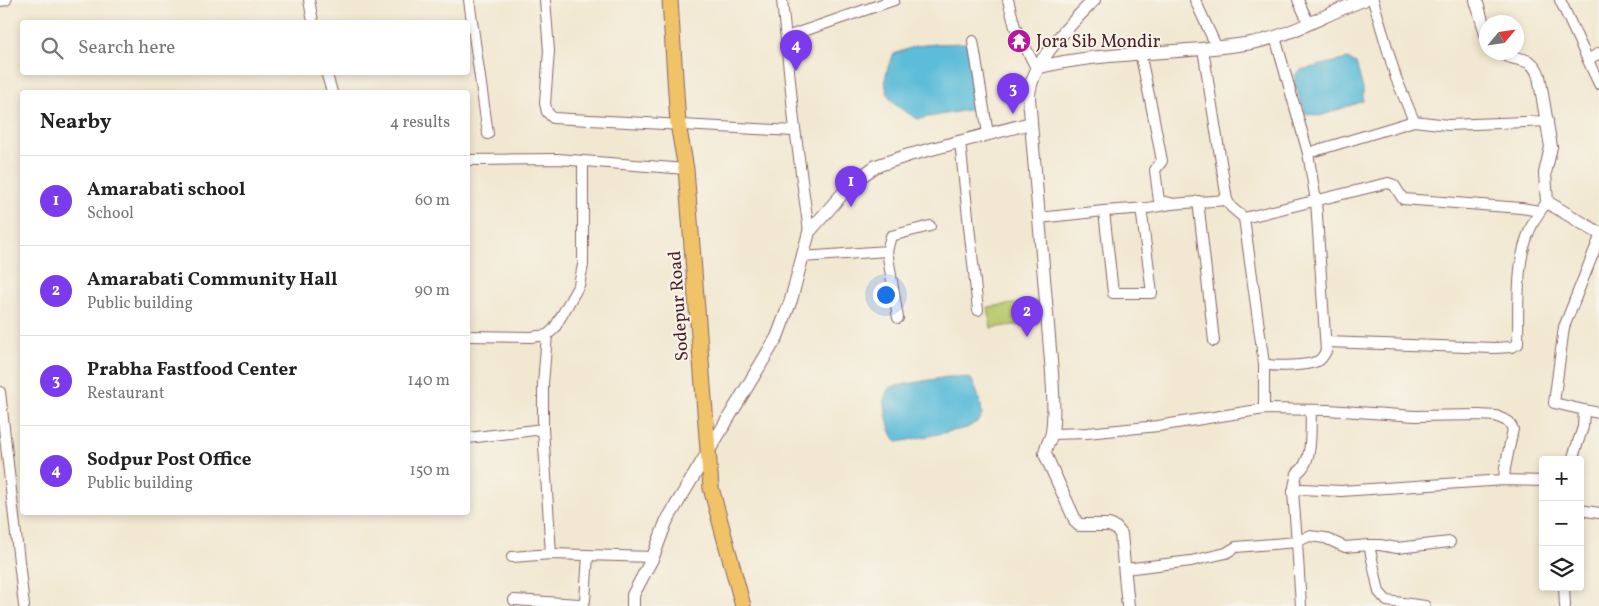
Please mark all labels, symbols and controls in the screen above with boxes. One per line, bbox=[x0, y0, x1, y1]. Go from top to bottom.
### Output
north arrow bbox=[1479, 15, 1524, 60]
search box bbox=[20, 20, 470, 75]
temple icon: Jora Sib Mondir bbox=[1006, 28, 1032, 54]
pin: 4 bbox=[780, 30, 812, 71]
place label: Jora Sib Mondir bbox=[1036, 30, 1161, 55]
icon: search bbox=[38, 34, 66, 62]
text: Search here bbox=[78, 35, 175, 61]
pin: 3 bbox=[997, 73, 1029, 114]
text: Nearby bbox=[40, 108, 111, 137]
text: 4 results bbox=[390, 112, 450, 134]
pin: 1 bbox=[835, 166, 867, 207]
text: Amarabati school bbox=[87, 177, 245, 203]
text: 1 bbox=[53, 190, 59, 212]
text: 60 m bbox=[415, 190, 450, 212]
text: School bbox=[87, 203, 134, 225]
street label: Sodepur Road bbox=[663, 250, 696, 362]
text: Amarabati Community Hall bbox=[87, 267, 337, 293]
text: 2 bbox=[52, 280, 60, 302]
text: 90 m bbox=[414, 280, 450, 302]
your location bbox=[873, 282, 899, 308]
text: Public building bbox=[87, 293, 193, 315]
pin: 2 bbox=[1011, 296, 1043, 337]
text: Prabha Fastfood Center bbox=[87, 357, 297, 383]
text: 3 bbox=[52, 370, 60, 392]
text: 140 m bbox=[408, 370, 450, 392]
text: Restaurant bbox=[87, 383, 165, 405]
text: Sodpur Post Office bbox=[87, 447, 251, 473]
map controls bbox=[1539, 456, 1584, 591]
button: + bbox=[1539, 456, 1584, 501]
text: 4 bbox=[51, 460, 61, 482]
text: 150 m bbox=[409, 460, 450, 482]
text: Public building bbox=[87, 473, 193, 495]
button: − bbox=[1539, 501, 1584, 546]
button: layers bbox=[1539, 546, 1584, 591]

